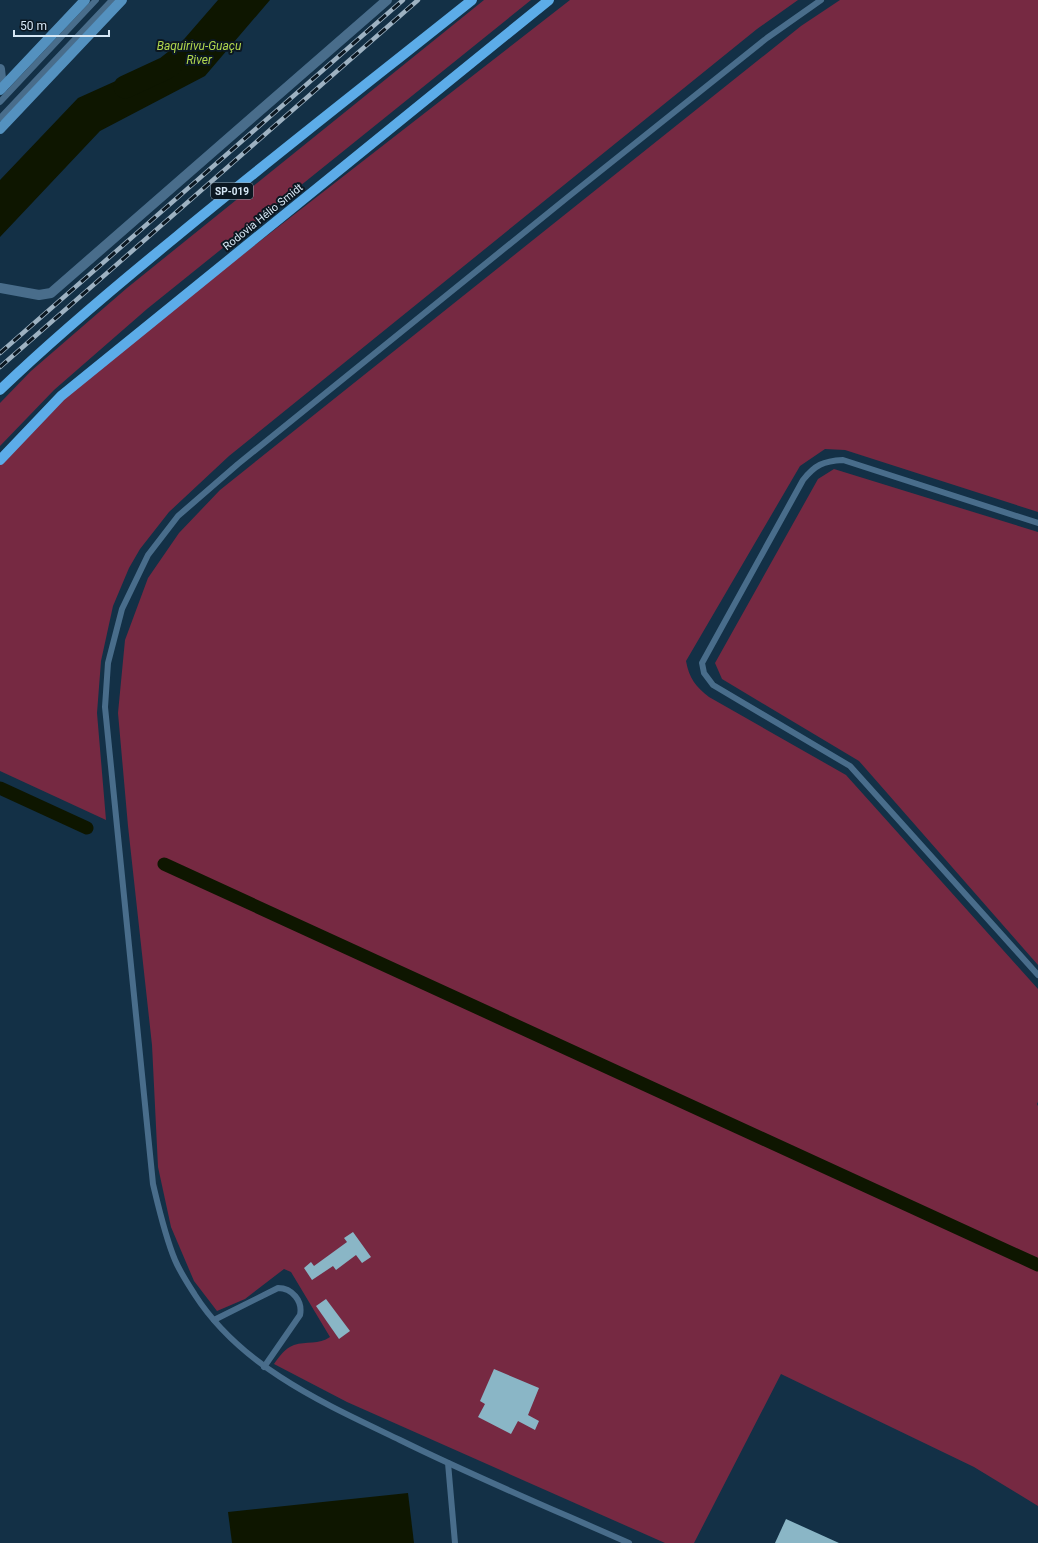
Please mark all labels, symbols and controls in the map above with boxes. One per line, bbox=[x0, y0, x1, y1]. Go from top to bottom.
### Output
scale bar bbox=[14, 12, 109, 38]
text: 50 m bbox=[20, 19, 47, 33]
water label: Baquirivu-Guaçu River bbox=[157, 39, 242, 67]
street label: Rodovia Hélio Smidt bbox=[220, 181, 306, 253]
road number: SP-019 bbox=[211, 183, 253, 199]

